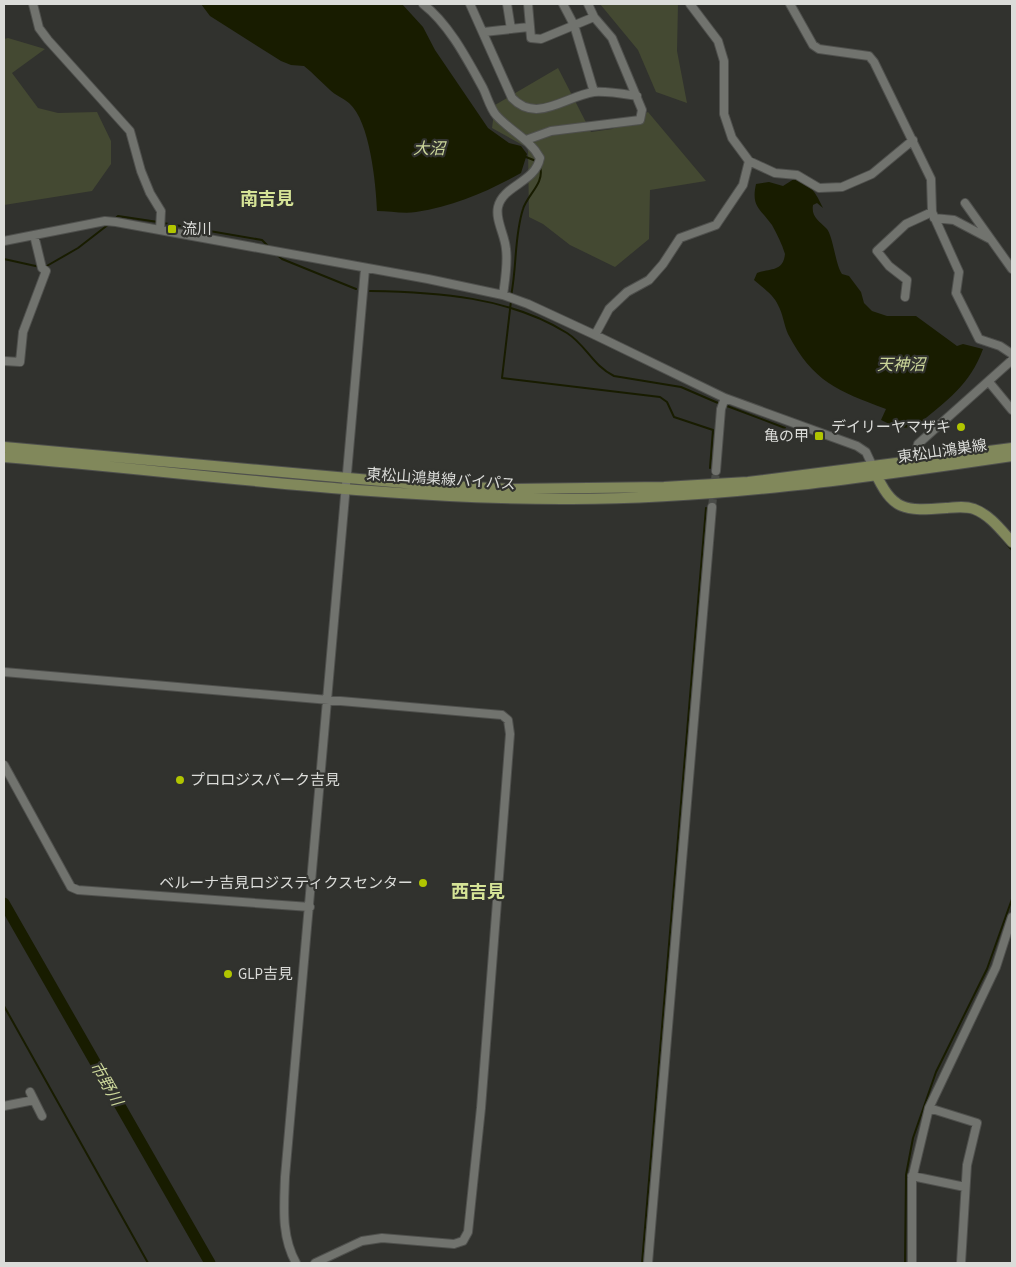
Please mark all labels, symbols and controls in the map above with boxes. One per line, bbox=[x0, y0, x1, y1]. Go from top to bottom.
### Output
water label: 大沼 bbox=[413, 138, 447, 160]
district label: 南吉見 bbox=[240, 187, 294, 212]
place label: 流川 bbox=[182, 219, 212, 240]
marker: 流川 bbox=[166, 223, 178, 235]
water label: 天神沼 bbox=[877, 354, 927, 376]
place label: デイリーヤマザキ bbox=[831, 417, 951, 438]
marker: デイリーヤマザキ bbox=[955, 421, 967, 433]
place label: 亀の甲 bbox=[764, 426, 809, 447]
marker: 亀の甲 bbox=[813, 430, 825, 442]
street label: 東松山鴻巣線 bbox=[896, 435, 988, 468]
street label: 東松山鴻巣線バイパス bbox=[366, 464, 516, 495]
place label: プロロジスパーク吉見 bbox=[190, 770, 340, 791]
marker: プロロジスパーク吉見 bbox=[174, 774, 186, 786]
place label: ベルーナ吉見ロジスティクスセンター bbox=[159, 873, 413, 894]
marker: ベルーナ吉見ロジスティクスセンター bbox=[417, 877, 429, 889]
district label: 西吉見 bbox=[451, 880, 505, 905]
place label: GLP吉見 bbox=[238, 964, 293, 985]
marker: GLP吉見 bbox=[222, 968, 234, 980]
water label: 市野川 bbox=[85, 1057, 129, 1112]

